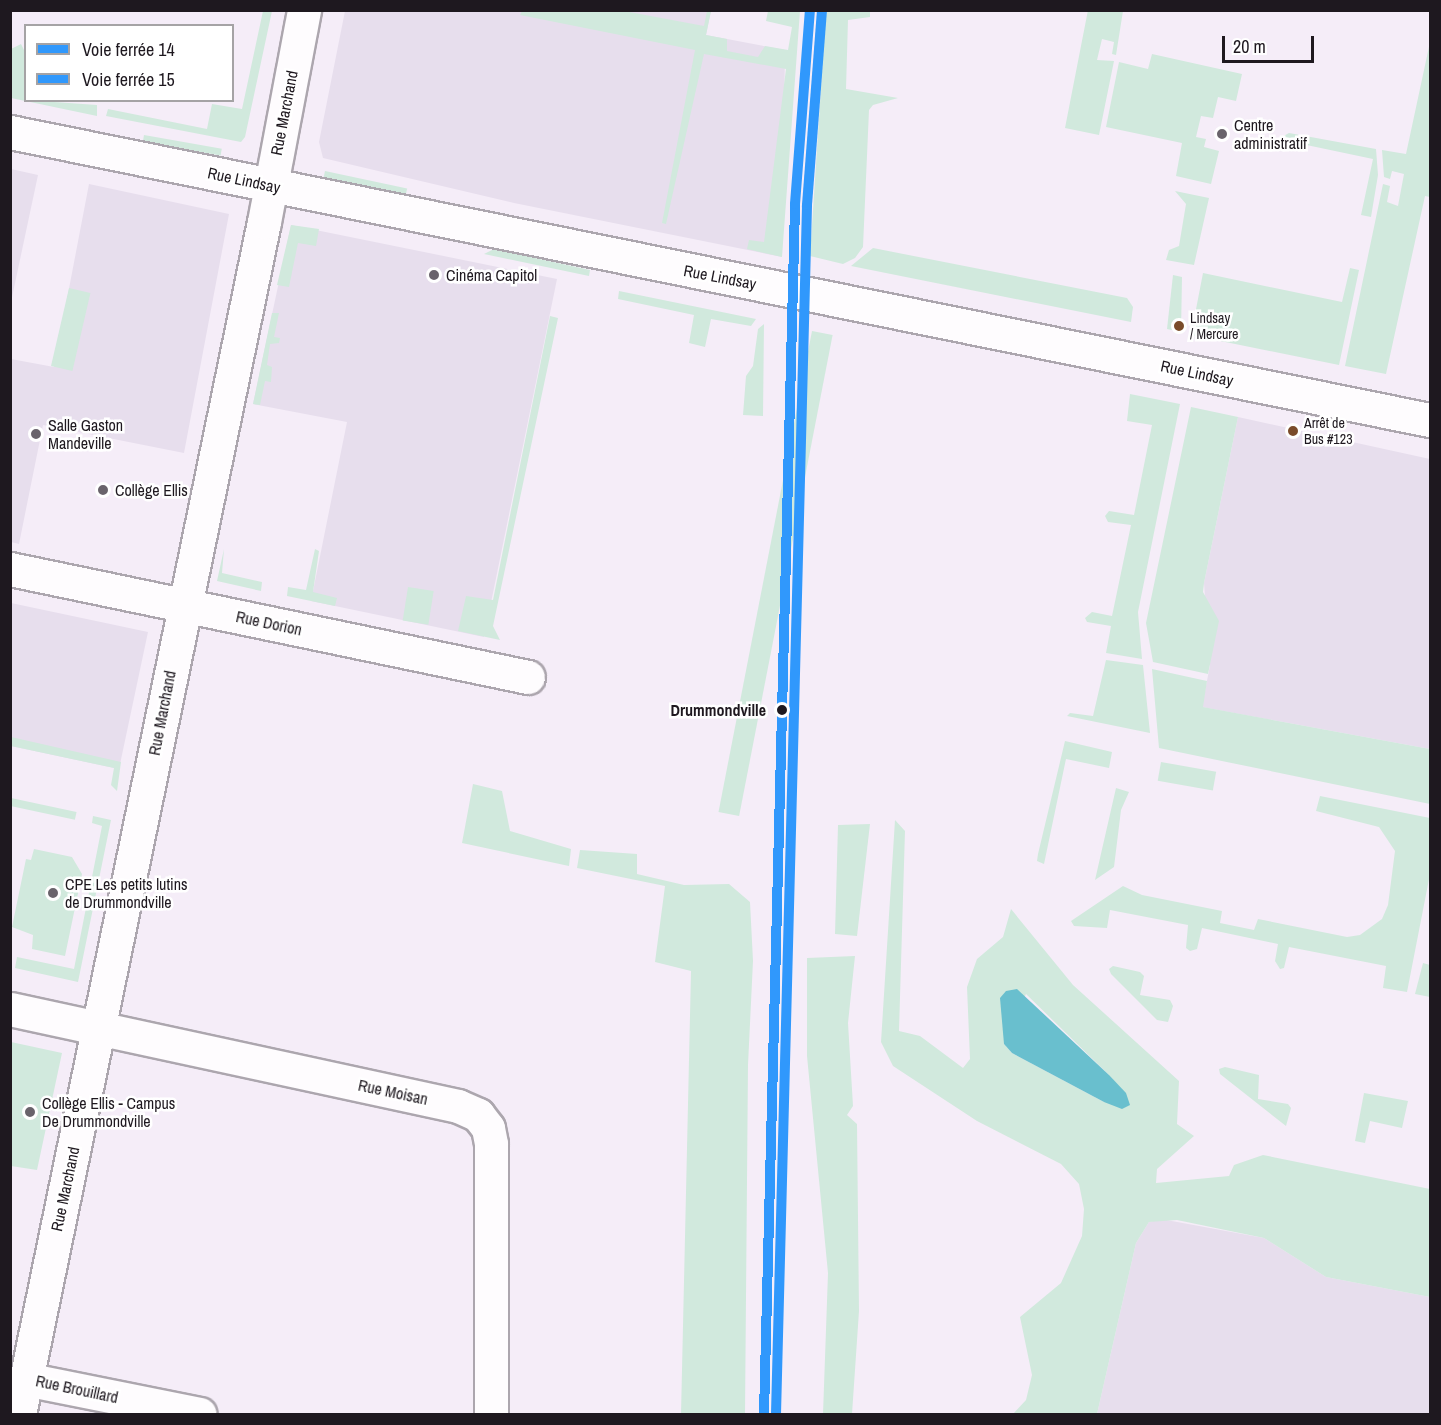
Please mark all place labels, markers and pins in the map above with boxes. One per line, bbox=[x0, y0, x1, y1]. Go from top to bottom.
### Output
place label: Centre administratif bbox=[1234, 115, 1307, 153]
marker: Centre administratif bbox=[1215, 127, 1229, 141]
place label: Cinéma Capitol bbox=[446, 265, 537, 285]
marker: Cinéma Capitol bbox=[427, 268, 441, 282]
place label: Lindsay / Mercure bbox=[1190, 310, 1238, 342]
marker: Lindsay / Mercure bbox=[1173, 320, 1185, 332]
place label: Salle Gaston Mandeville bbox=[48, 415, 123, 453]
place label: Arrêt de Bus #123 bbox=[1304, 415, 1353, 448]
marker: Arrêt de Bus #123 bbox=[1287, 425, 1299, 437]
marker: Salle Gaston Mandeville bbox=[29, 427, 43, 441]
place label: Collège Ellis bbox=[115, 480, 188, 500]
marker: Collège Ellis bbox=[96, 483, 110, 497]
marker: Drummondville bbox=[771, 699, 793, 721]
place label: Drummondville bbox=[670, 700, 766, 720]
place label: CPE Les petits lutins de Drummondville bbox=[65, 874, 188, 912]
marker: CPE Les petits lutins de Drummondville bbox=[46, 886, 60, 900]
place label: Collège Ellis - Campus De Drummondville bbox=[42, 1093, 175, 1131]
marker: Collège Ellis - Campus De Drummondville bbox=[23, 1105, 37, 1119]

